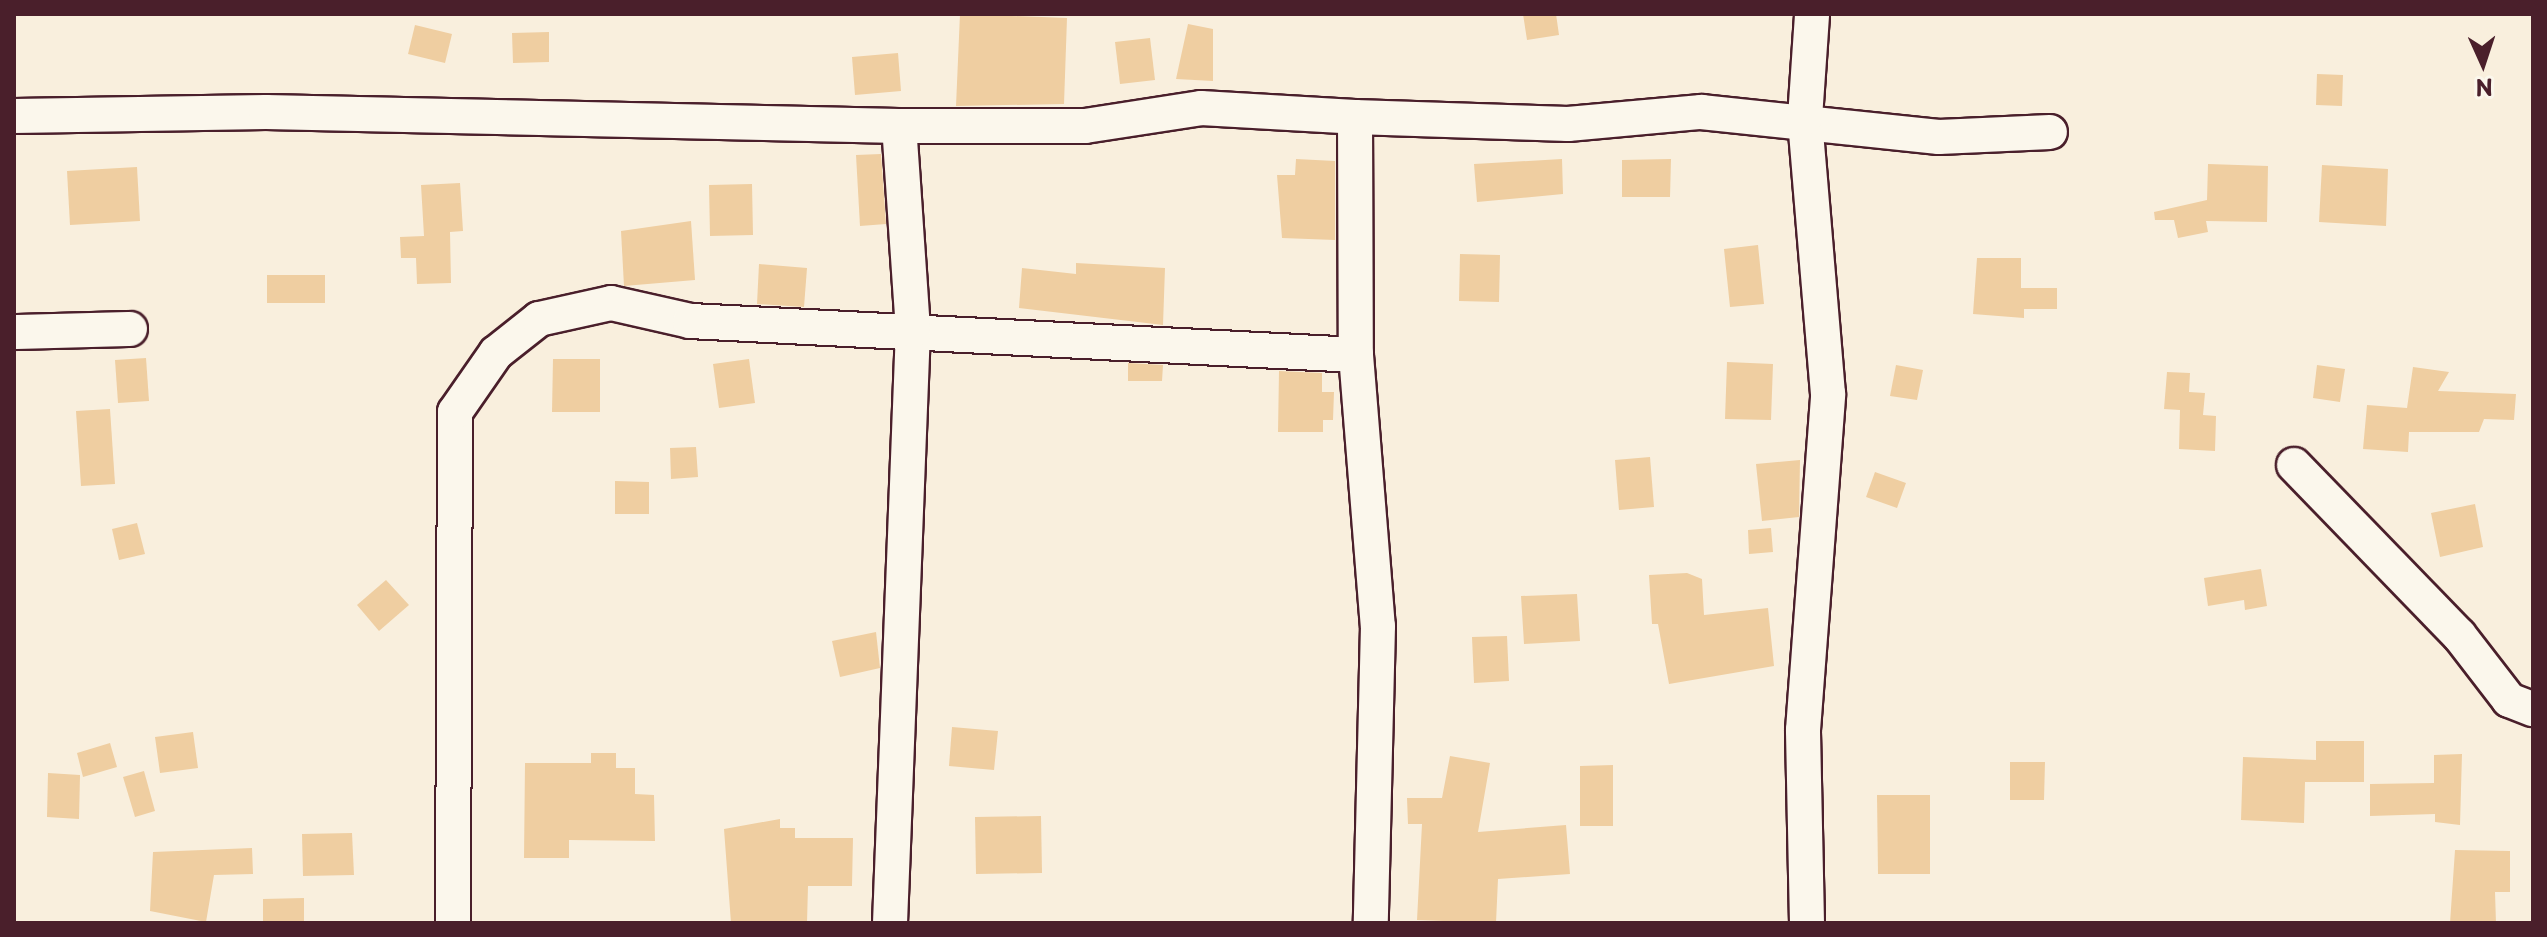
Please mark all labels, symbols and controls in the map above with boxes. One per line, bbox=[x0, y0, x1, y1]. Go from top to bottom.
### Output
north arrow bbox=[2443, 24, 2523, 104]
text: N bbox=[2475, 72, 2494, 105]

